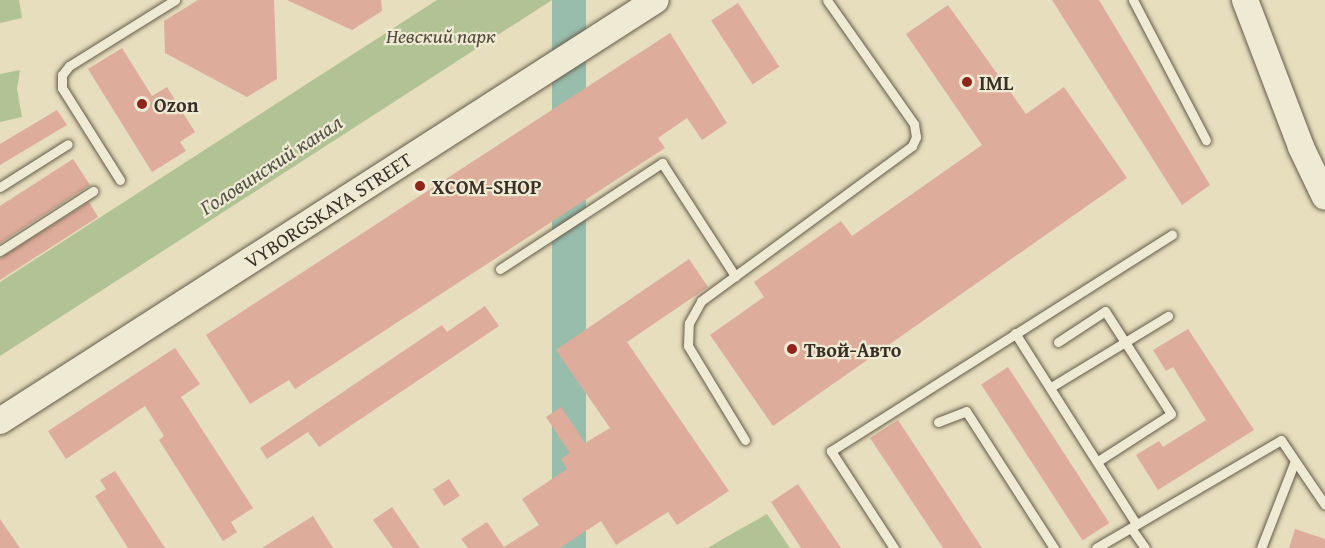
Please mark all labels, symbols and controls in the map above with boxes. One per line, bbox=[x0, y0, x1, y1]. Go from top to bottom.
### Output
park label: Невский парк bbox=[386, 23, 496, 47]
place label: IML bbox=[979, 70, 1013, 94]
marker: IML bbox=[960, 75, 974, 89]
place label: Ozon bbox=[154, 92, 199, 116]
marker: Ozon bbox=[135, 97, 149, 111]
water label: Головинский канал bbox=[195, 110, 347, 220]
street label: VYBORGSKAYA STREET bbox=[240, 147, 416, 273]
place label: XCOM-SHOP bbox=[432, 174, 542, 198]
marker: XCOM-SHOP bbox=[413, 179, 427, 193]
place label: Твой-Авто bbox=[804, 337, 901, 361]
marker: Твой-Авто bbox=[785, 342, 799, 356]

